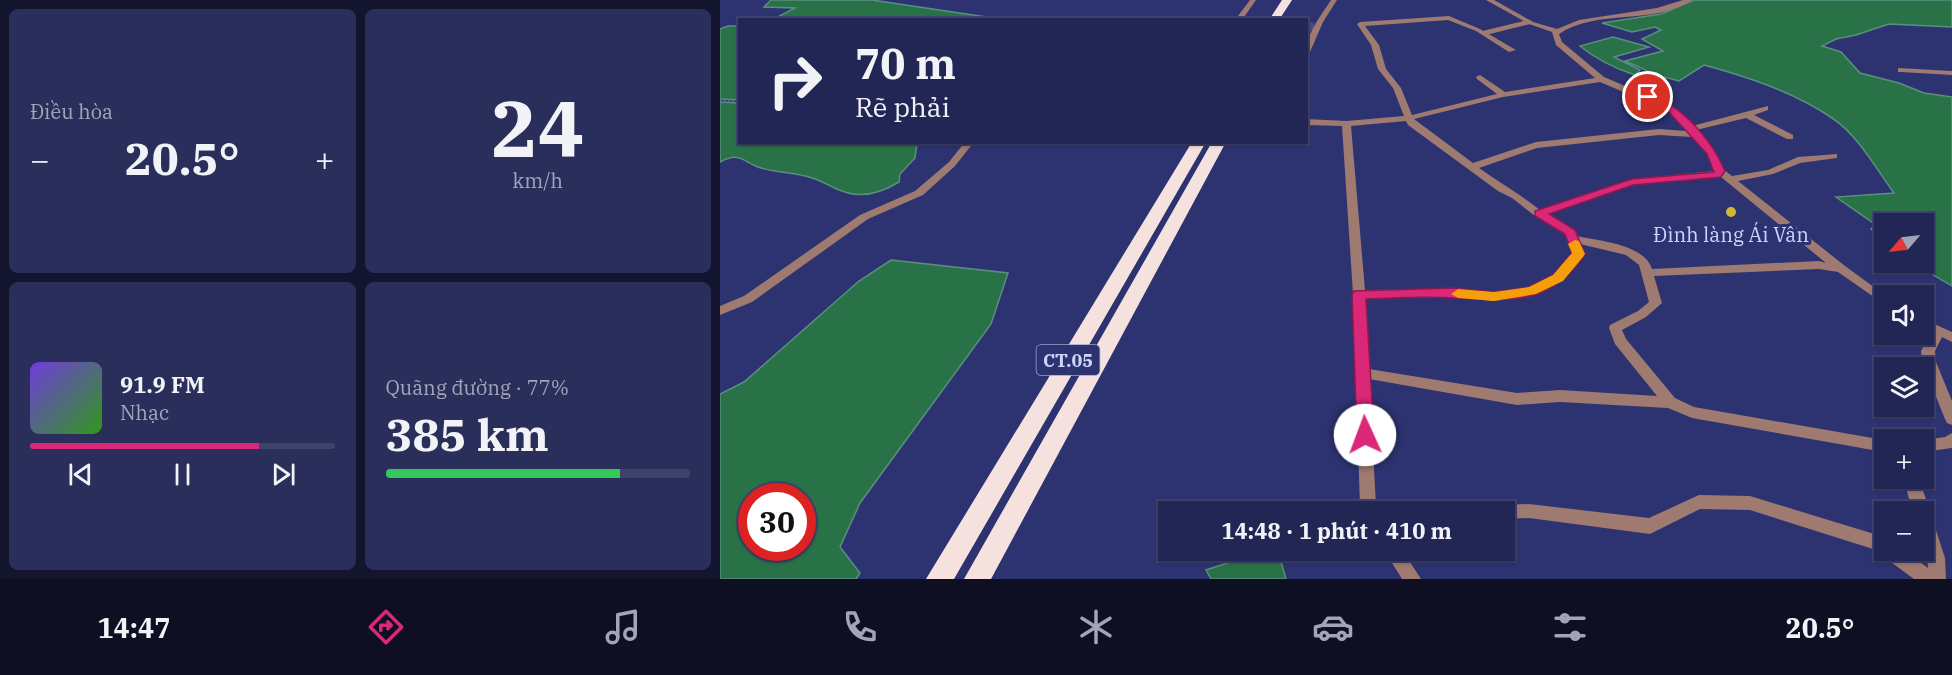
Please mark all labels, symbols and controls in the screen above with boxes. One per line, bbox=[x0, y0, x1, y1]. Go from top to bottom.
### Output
text: 70 m bbox=[855, 36, 956, 91]
icon: right bbox=[756, 42, 834, 120]
pin bbox=[1622, 71, 1673, 122]
text: 24 bbox=[491, 77, 585, 178]
icon: arrive bbox=[1631, 80, 1664, 113]
text: Rẽ phải bbox=[855, 89, 950, 124]
text: Điều hòa bbox=[30, 98, 113, 125]
text: 20.5° bbox=[125, 129, 240, 187]
text: − bbox=[30, 138, 50, 181]
text: + bbox=[315, 138, 335, 181]
text: km/h bbox=[512, 167, 563, 194]
marker: Đình làng Ái Vân bbox=[1724, 205, 1738, 219]
north arrow bbox=[1874, 213, 1934, 273]
map controls bbox=[1874, 213, 1934, 561]
place label: Đình làng Ái Vân bbox=[1653, 221, 1809, 248]
button: sound bbox=[1874, 285, 1934, 345]
road number: CT.05 bbox=[1036, 345, 1100, 375]
button: layers bbox=[1874, 357, 1934, 417]
text: 91.9 FM bbox=[120, 370, 205, 399]
text: Quãng đường · 77% bbox=[386, 374, 569, 401]
text: Nhạc bbox=[120, 399, 169, 426]
position arrow bbox=[1333, 403, 1397, 467]
text: 385 km bbox=[386, 405, 549, 463]
button: + bbox=[1874, 429, 1934, 489]
icon: previous bbox=[64, 458, 97, 491]
icon: pause bbox=[166, 458, 199, 491]
icon: next bbox=[267, 458, 300, 491]
speed limit sign: 30 bbox=[738, 483, 816, 561]
button: − bbox=[1874, 501, 1934, 561]
text: 14:48 · 1 phút · 410 m bbox=[1221, 516, 1452, 545]
icon: directions bbox=[365, 606, 407, 648]
icon: music bbox=[602, 606, 644, 648]
icon: phone bbox=[839, 606, 881, 648]
icon: climate bbox=[1075, 606, 1117, 648]
icon: car bbox=[1312, 606, 1354, 648]
icon: filters bbox=[1549, 606, 1591, 648]
text: 14:47 bbox=[97, 610, 170, 645]
text: 20.5° bbox=[1786, 610, 1855, 645]

